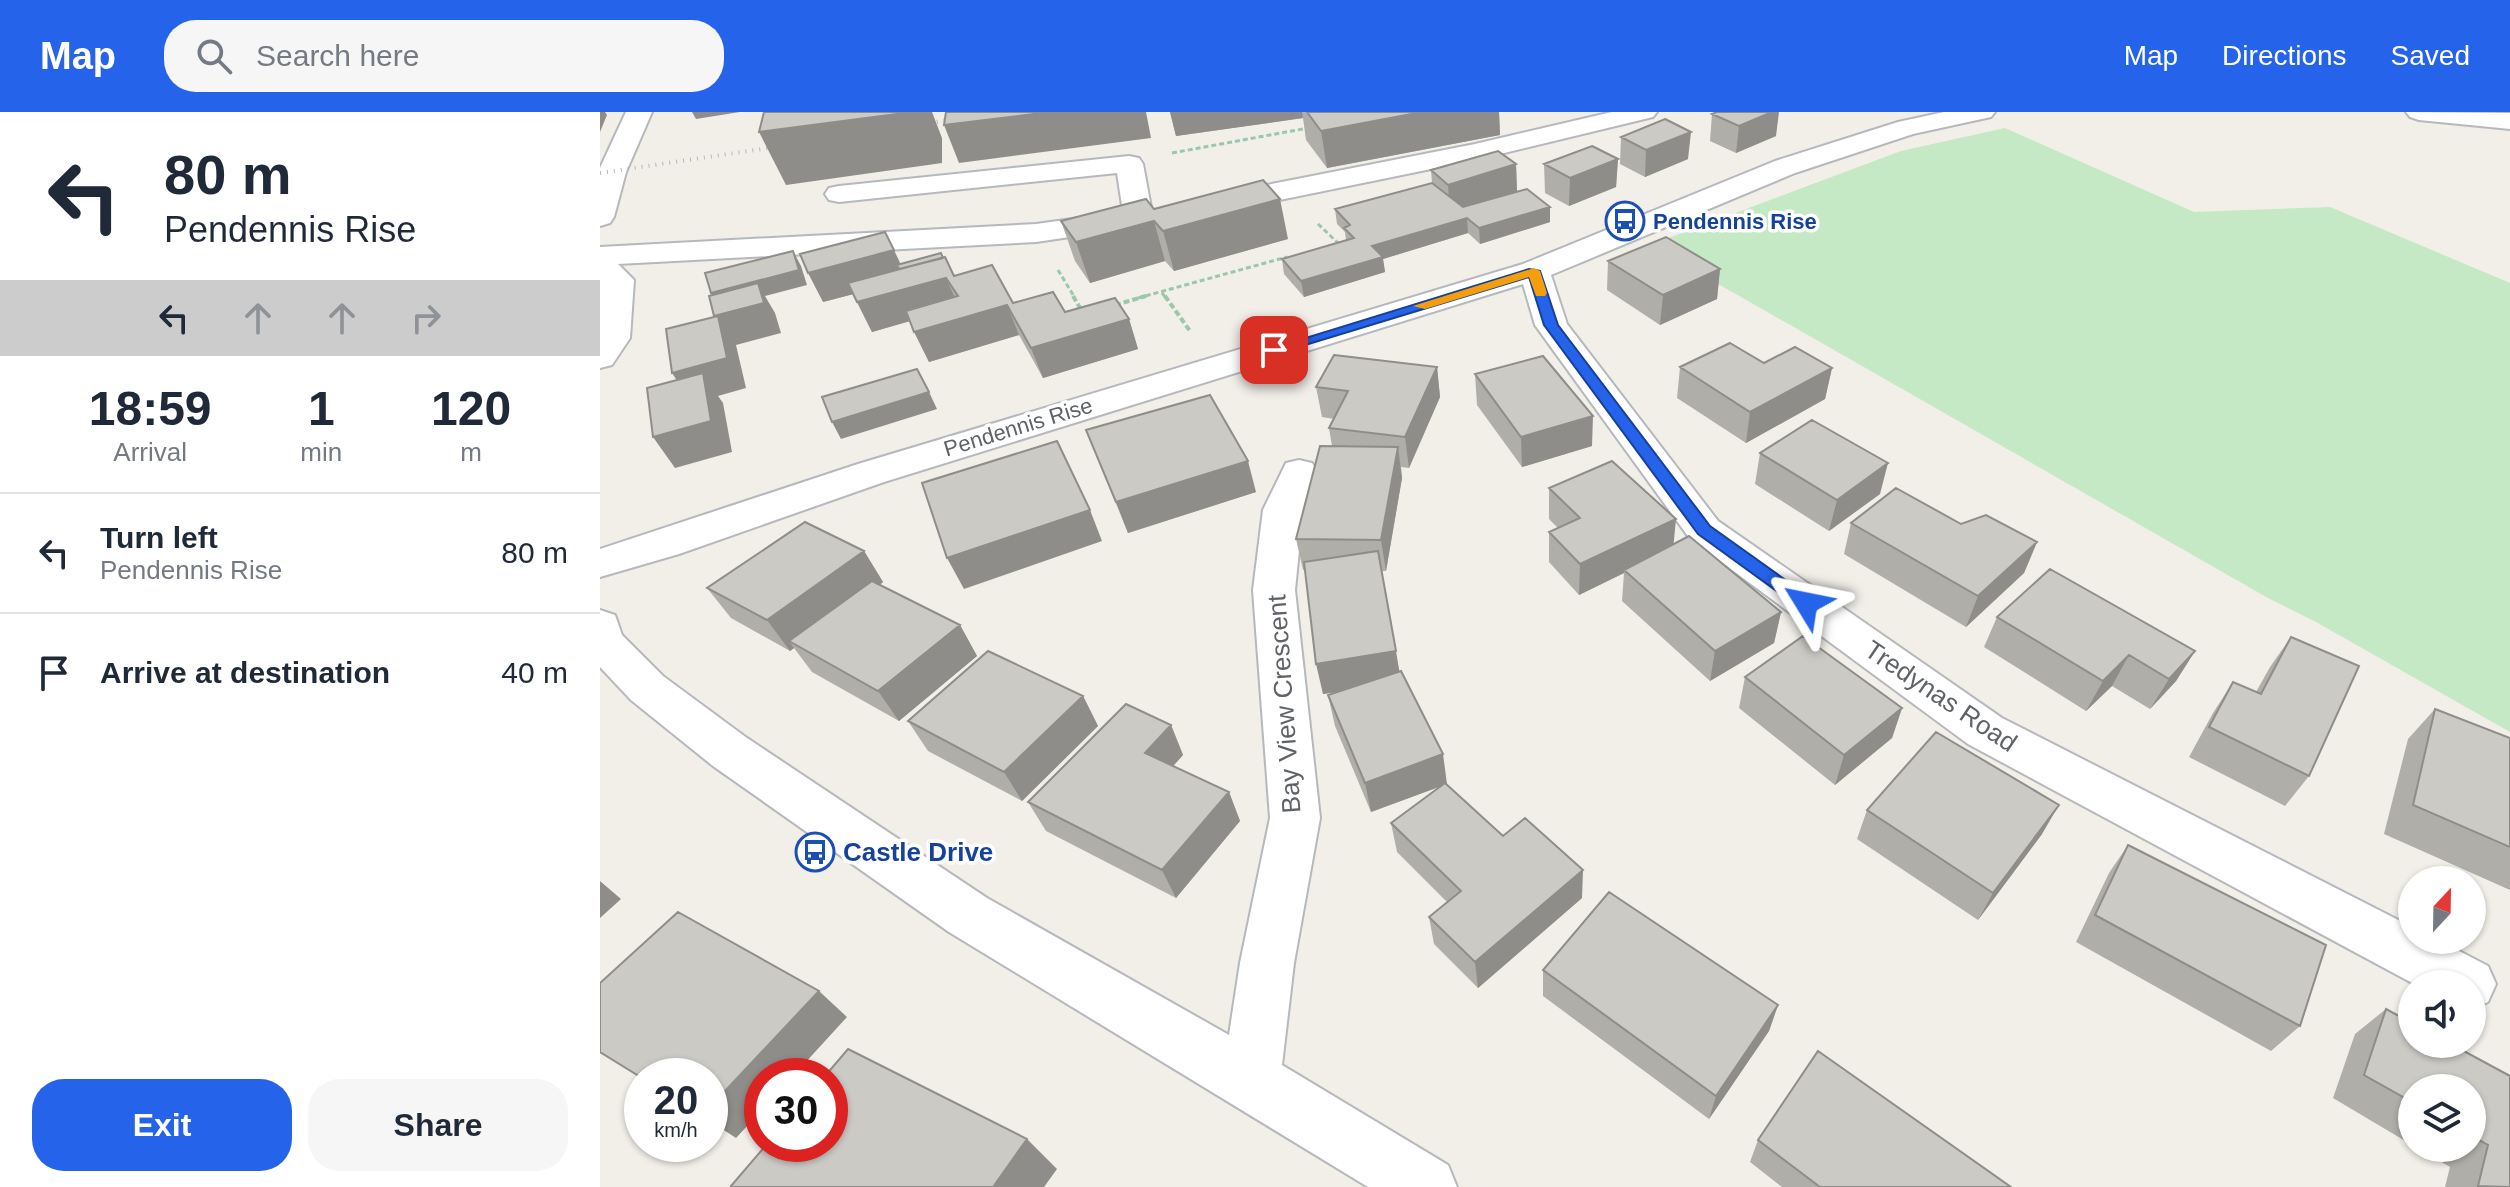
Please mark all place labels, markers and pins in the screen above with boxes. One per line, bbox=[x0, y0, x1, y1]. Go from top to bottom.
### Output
bus stop icon: Pendennis Rise bbox=[1604, 200, 1646, 242]
place label: Pendennis Rise bbox=[1653, 209, 1817, 234]
pin bbox=[1240, 316, 1308, 384]
bus stop icon: Castle Drive bbox=[794, 831, 836, 873]
place label: Castle Drive bbox=[843, 837, 993, 867]

